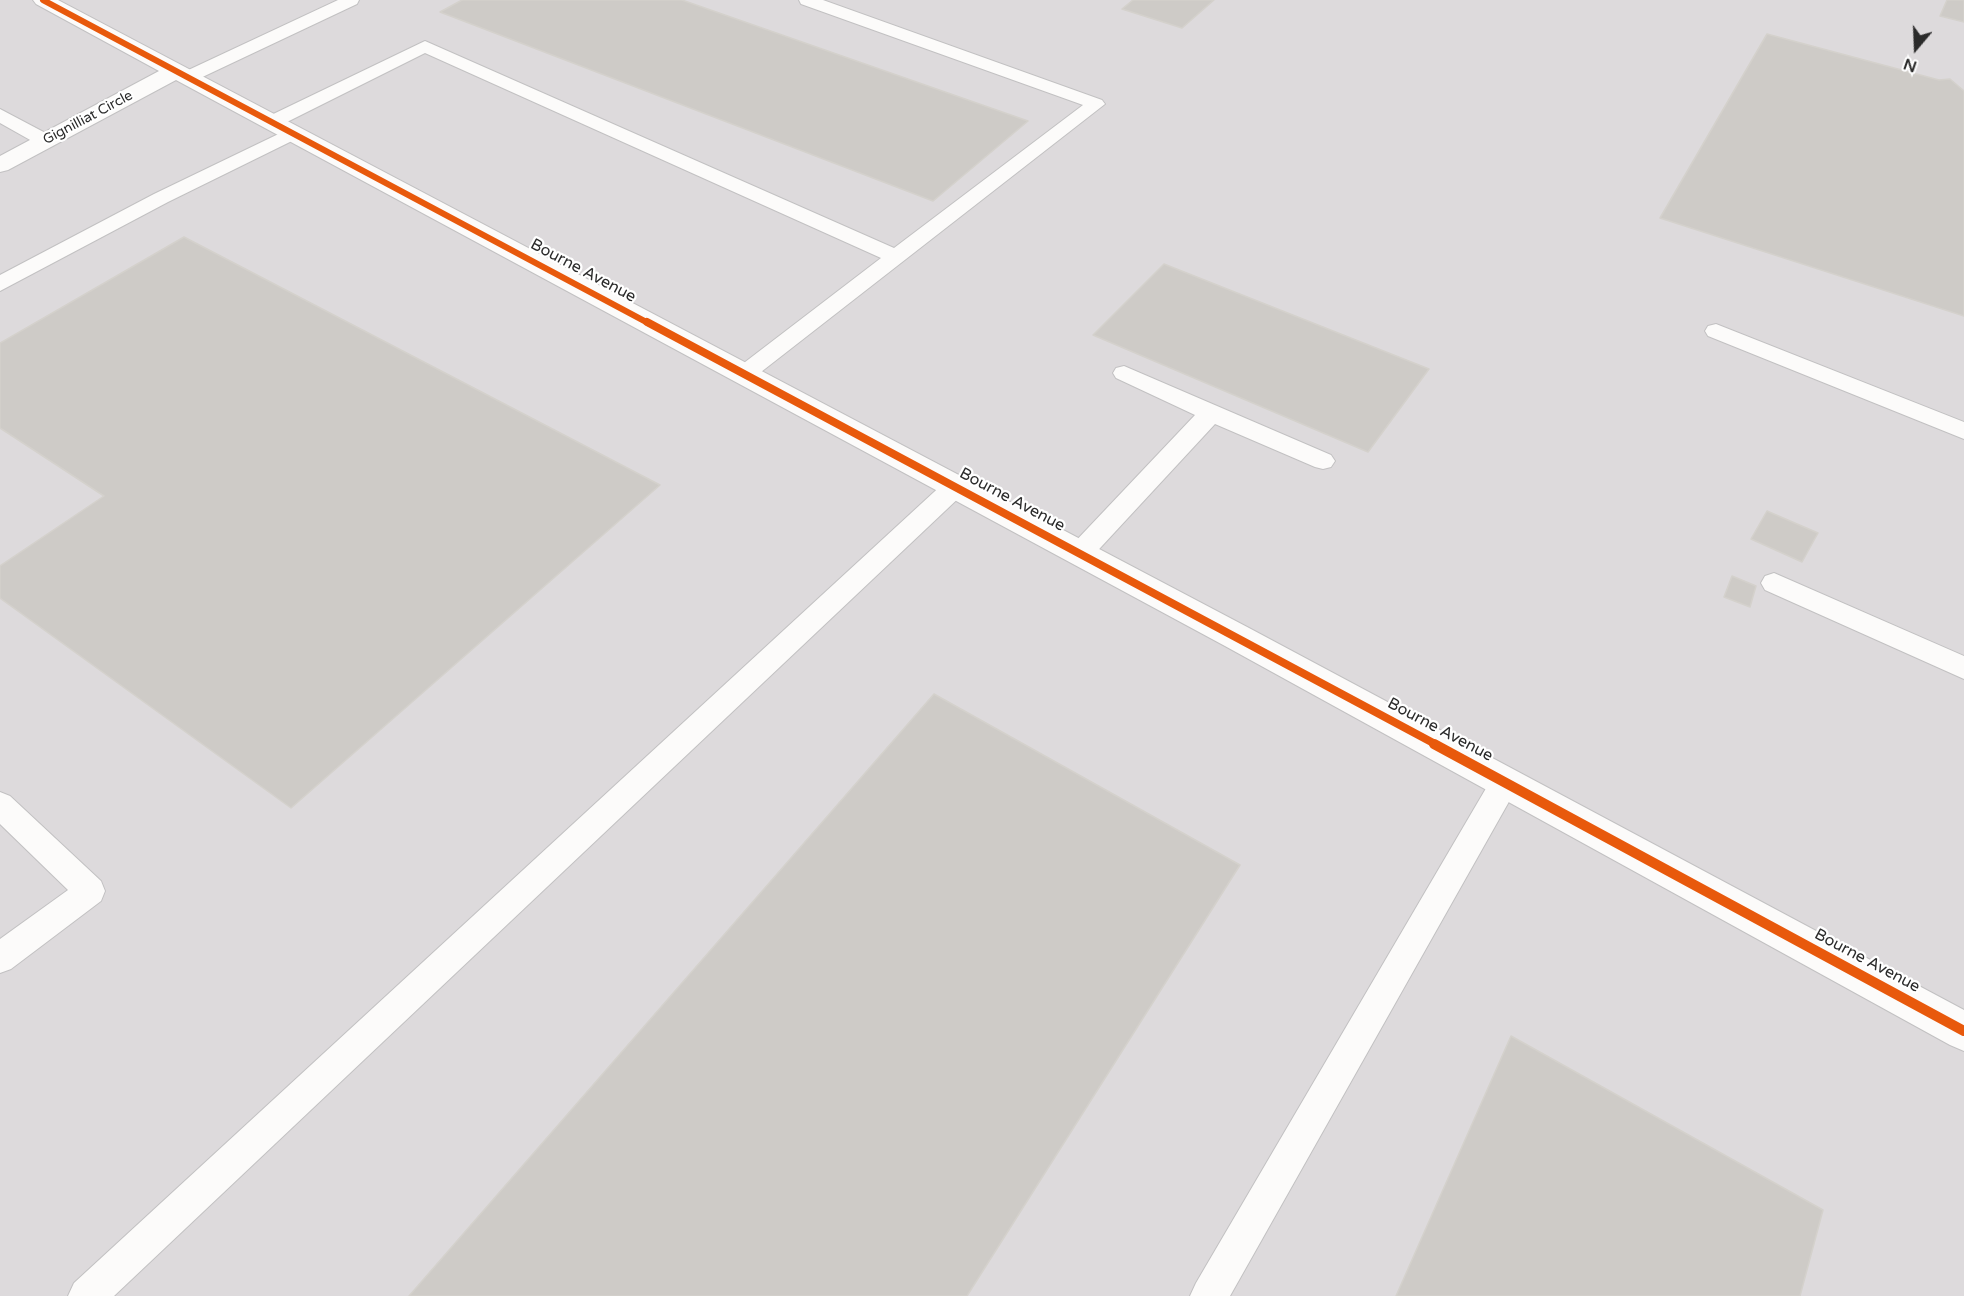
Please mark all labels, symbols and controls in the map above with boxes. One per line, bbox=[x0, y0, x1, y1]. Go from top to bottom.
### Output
north arrow bbox=[1886, 18, 1946, 78]
text: N bbox=[1901, 53, 1919, 77]
street label: Gignilliat Circle bbox=[40, 87, 136, 149]
street label: Bourne Avenue bbox=[527, 235, 639, 307]
street label: Bourne Avenue bbox=[956, 464, 1068, 536]
street label: Bourne Avenue bbox=[1384, 694, 1496, 766]
street label: Bourne Avenue bbox=[1811, 925, 1923, 997]

